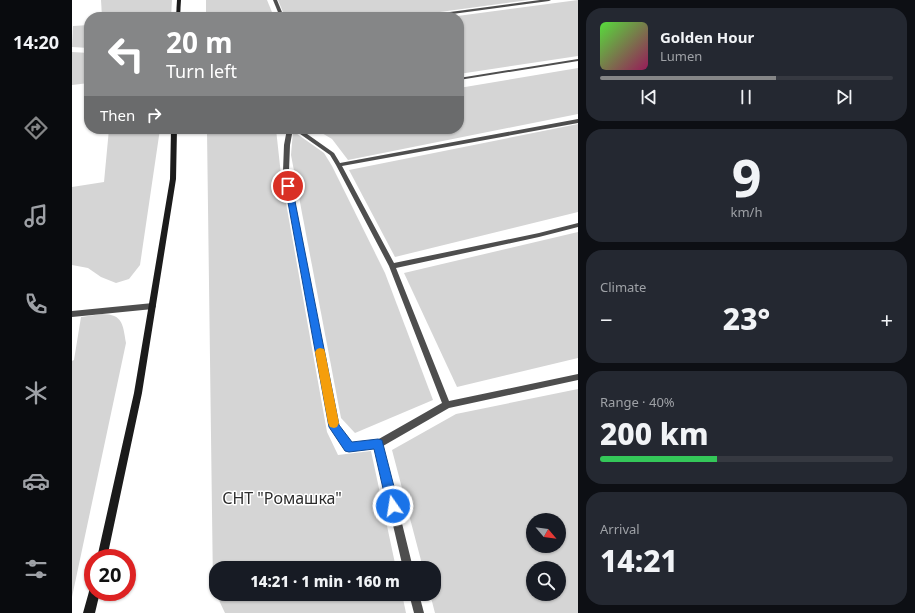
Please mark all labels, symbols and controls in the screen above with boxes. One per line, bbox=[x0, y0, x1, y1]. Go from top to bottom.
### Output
text: 20 m bbox=[166, 23, 233, 61]
text: Golden Hour bbox=[660, 27, 754, 47]
icon: left bbox=[100, 28, 152, 80]
text: 14:20 bbox=[13, 30, 59, 54]
text: Lumen bbox=[660, 47, 702, 65]
text: Turn left bbox=[166, 59, 237, 83]
icon: previous bbox=[638, 86, 660, 108]
icon: pause bbox=[735, 86, 757, 108]
icon: next bbox=[833, 86, 855, 108]
icon: right bbox=[143, 104, 165, 126]
text: Then bbox=[100, 105, 135, 125]
icon: directions bbox=[22, 114, 50, 142]
text: 9 bbox=[732, 141, 761, 212]
pin bbox=[271, 169, 305, 203]
icon: arrive bbox=[277, 175, 299, 197]
icon: music bbox=[22, 202, 50, 230]
text: km/h bbox=[731, 203, 762, 221]
text: Climate bbox=[600, 278, 646, 296]
icon: phone bbox=[22, 290, 50, 318]
text: 23° bbox=[723, 298, 770, 339]
text: − bbox=[600, 304, 613, 334]
text: + bbox=[880, 304, 893, 334]
icon: climate bbox=[22, 379, 50, 407]
text: Range · 40% bbox=[600, 393, 675, 411]
text: 200 km bbox=[600, 413, 709, 454]
icon: car bbox=[22, 467, 50, 495]
position arrow bbox=[372, 485, 414, 527]
park label: СНТ "Ромашка" bbox=[222, 487, 342, 509]
north arrow bbox=[526, 513, 566, 553]
map controls bbox=[526, 513, 566, 601]
text: Arrival bbox=[600, 520, 640, 538]
text: 14:21 bbox=[600, 540, 678, 581]
speed limit sign: 20 bbox=[84, 549, 136, 601]
icon: filters bbox=[22, 555, 50, 583]
button: search bbox=[526, 561, 566, 601]
text: 14:21 · 1 min · 160 m bbox=[250, 571, 400, 591]

